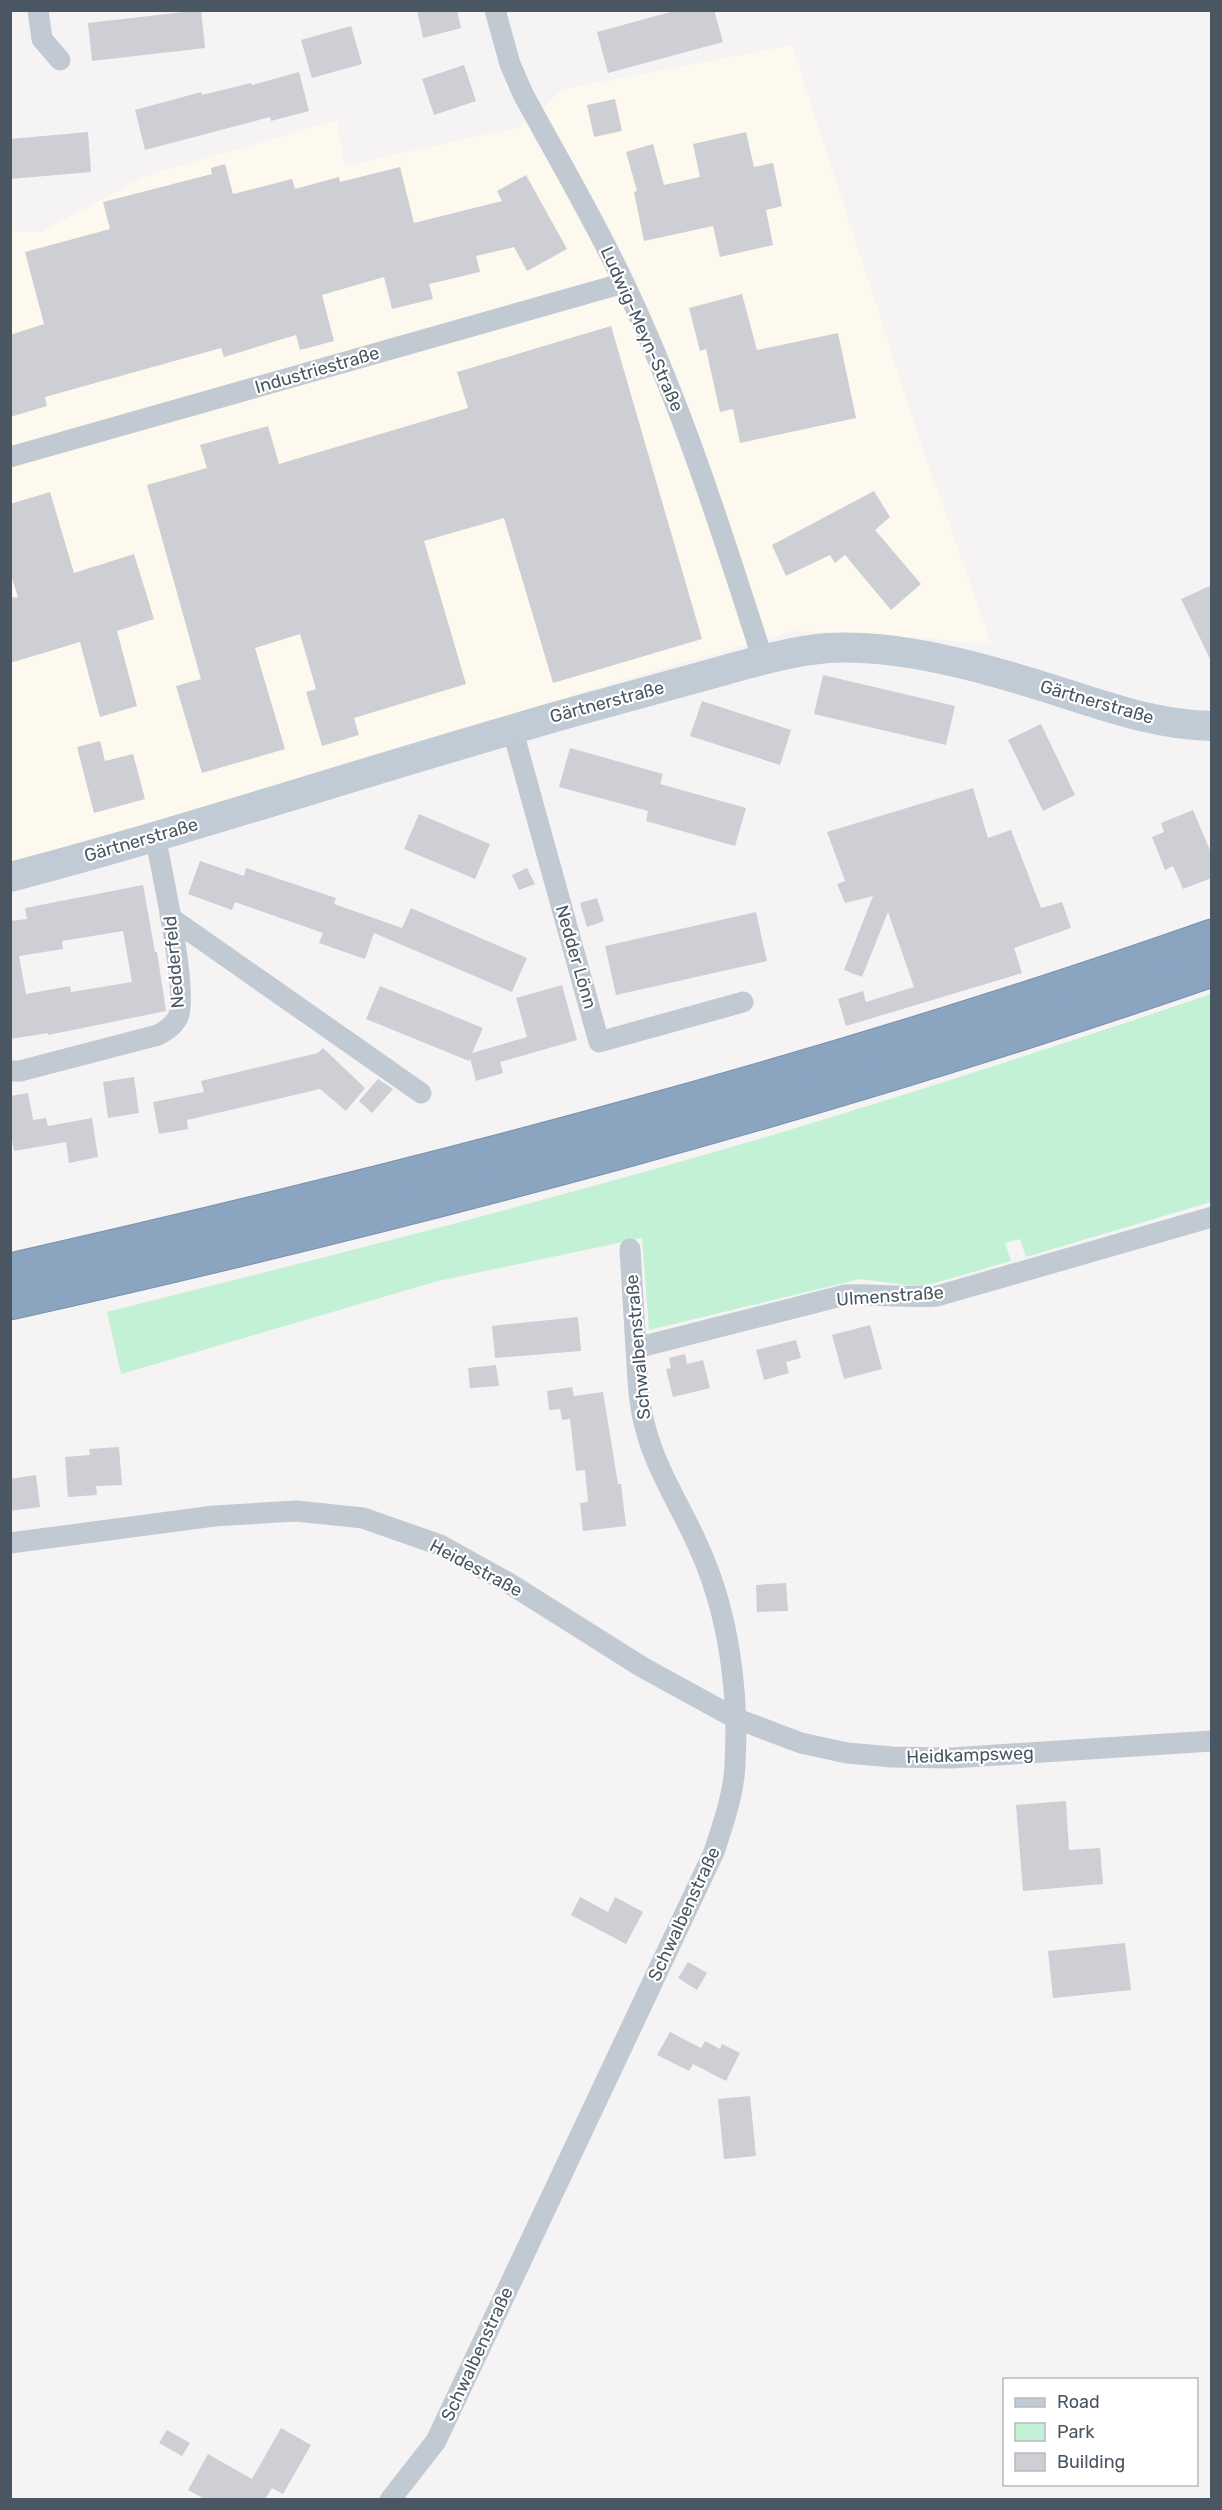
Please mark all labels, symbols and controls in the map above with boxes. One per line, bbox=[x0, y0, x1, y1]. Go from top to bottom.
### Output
street label: Ludwig-Meyn-Straße bbox=[596, 243, 688, 415]
street label: Industriestraße bbox=[252, 342, 382, 398]
street label: Gärtnerstraße bbox=[1038, 675, 1156, 729]
street label: Gärtnerstraße bbox=[547, 676, 667, 728]
street label: Gärtnerstraße bbox=[82, 813, 200, 867]
street label: Nedder Lönn bbox=[551, 903, 601, 1011]
street label: Nedderfeld bbox=[159, 915, 189, 1009]
street label: Schwalbenstraße bbox=[621, 1273, 655, 1421]
street label: Ulmenstraße bbox=[836, 1281, 944, 1311]
street label: Heidestraße bbox=[426, 1534, 526, 1602]
street label: Heidkampsweg bbox=[906, 1742, 1034, 1768]
street label: Schwalbenstraße bbox=[643, 1843, 725, 1985]
street label: Schwalbenstraße bbox=[436, 2283, 518, 2425]
legend bbox=[1003, 2378, 1198, 2486]
text: Road bbox=[1057, 2391, 1100, 2413]
text: Park bbox=[1057, 2421, 1095, 2443]
text: Building bbox=[1057, 2451, 1125, 2473]

